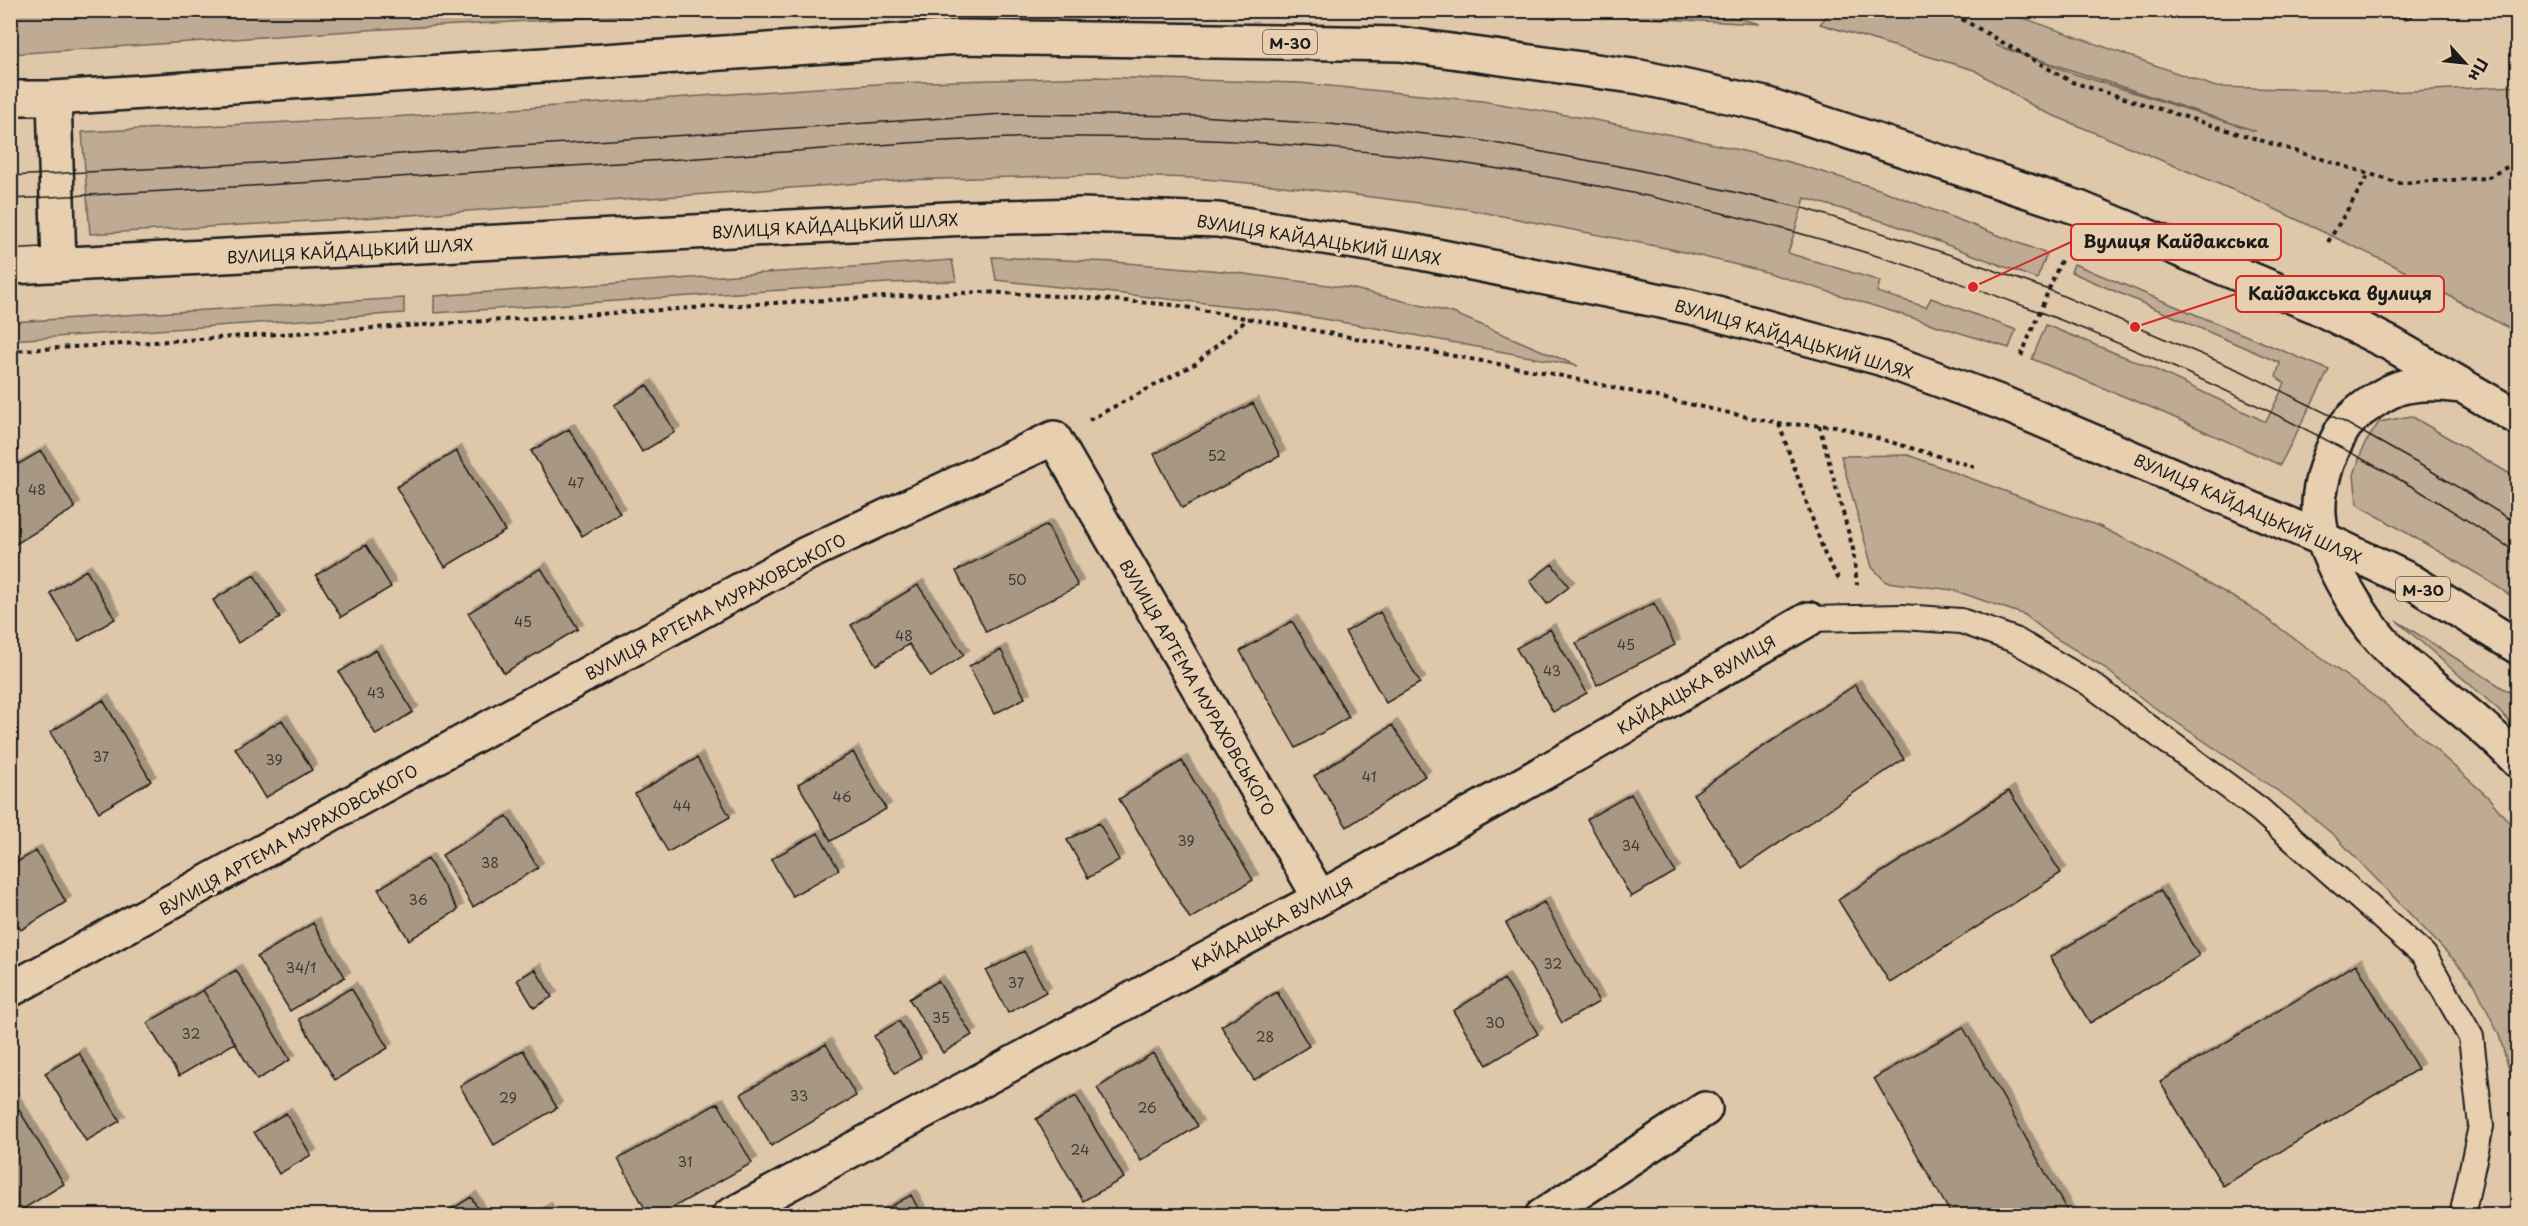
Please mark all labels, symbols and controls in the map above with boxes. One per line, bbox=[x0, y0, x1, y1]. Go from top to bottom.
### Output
road number: М-30 bbox=[1263, 30, 1317, 54]
north arrow bbox=[2435, 33, 2495, 93]
text: Пн bbox=[2463, 54, 2495, 86]
street label: ВУЛИЦЯ КАЙДАЦЬКИЙ ШЛЯХ bbox=[711, 207, 959, 243]
street label: ВУЛИЦЯ КАЙДАЦЬКИЙ ШЛЯХ bbox=[1195, 208, 1443, 270]
callout: Вулиця Кайдакська bbox=[2071, 224, 2281, 260]
text: Вулиця Кайдакська bbox=[2083, 227, 2269, 254]
street label: ВУЛИЦЯ КАЙДАЦЬКИЙ ШЛЯХ bbox=[226, 232, 474, 268]
callout: Кайдакська вулиця bbox=[2236, 276, 2444, 312]
text: Кайдакська вулиця bbox=[2248, 279, 2432, 306]
street label: ВУЛИЦЯ КАЙДАЦЬКИЙ ШЛЯХ bbox=[1672, 292, 1916, 384]
house number: 52 bbox=[1208, 445, 1226, 466]
street label: ВУЛИЦЯ КАЙДАЦЬКИЙ ШЛЯХ bbox=[2130, 447, 2366, 569]
house number: 47 bbox=[568, 472, 585, 493]
house number: 48 bbox=[28, 479, 46, 500]
street label: ВУЛИЦЯ АРТЕМА МУРАХОВСЬКОГО bbox=[580, 527, 850, 685]
street label: ВУЛИЦЯ АРТЕМА МУРАХОВСЬКОГО bbox=[1115, 554, 1281, 820]
house number: 50 bbox=[1007, 569, 1027, 590]
road number: М-30 bbox=[2396, 577, 2450, 601]
house number: 45 bbox=[514, 611, 532, 632]
house number: 48 bbox=[895, 625, 913, 646]
street label: КАЙДАЦЬКА ВУЛИЦЯ bbox=[1612, 629, 1780, 739]
house number: 45 bbox=[1617, 634, 1635, 655]
house number: 43 bbox=[1543, 660, 1561, 681]
house number: 43 bbox=[367, 682, 385, 703]
house number: 37 bbox=[93, 746, 110, 767]
house number: 39 bbox=[265, 749, 283, 770]
street label: ВУЛИЦЯ АРТЕМА МУРАХОВСЬКОГО bbox=[154, 758, 422, 920]
house number: 41 bbox=[1362, 766, 1376, 787]
house number: 46 bbox=[832, 786, 852, 807]
house number: 44 bbox=[673, 795, 691, 816]
house number: 39 bbox=[1177, 830, 1195, 851]
house number: 34 bbox=[1622, 835, 1640, 856]
house number: 38 bbox=[481, 852, 499, 873]
street label: КАЙДАЦЬКА ВУЛИЦЯ bbox=[1187, 870, 1357, 976]
house number: 36 bbox=[408, 889, 428, 910]
house number: 32 bbox=[1544, 953, 1562, 974]
house number: 34/1 bbox=[286, 957, 316, 978]
house number: 37 bbox=[1008, 972, 1025, 993]
house number: 35 bbox=[932, 1007, 950, 1028]
house number: 30 bbox=[1485, 1012, 1505, 1033]
house number: 32 bbox=[182, 1023, 200, 1044]
house number: 28 bbox=[1256, 1026, 1274, 1047]
house number: 33 bbox=[790, 1085, 808, 1106]
house number: 29 bbox=[499, 1087, 517, 1108]
house number: 26 bbox=[1137, 1097, 1157, 1118]
house number: 24 bbox=[1071, 1139, 1089, 1160]
house number: 31 bbox=[678, 1151, 692, 1172]

